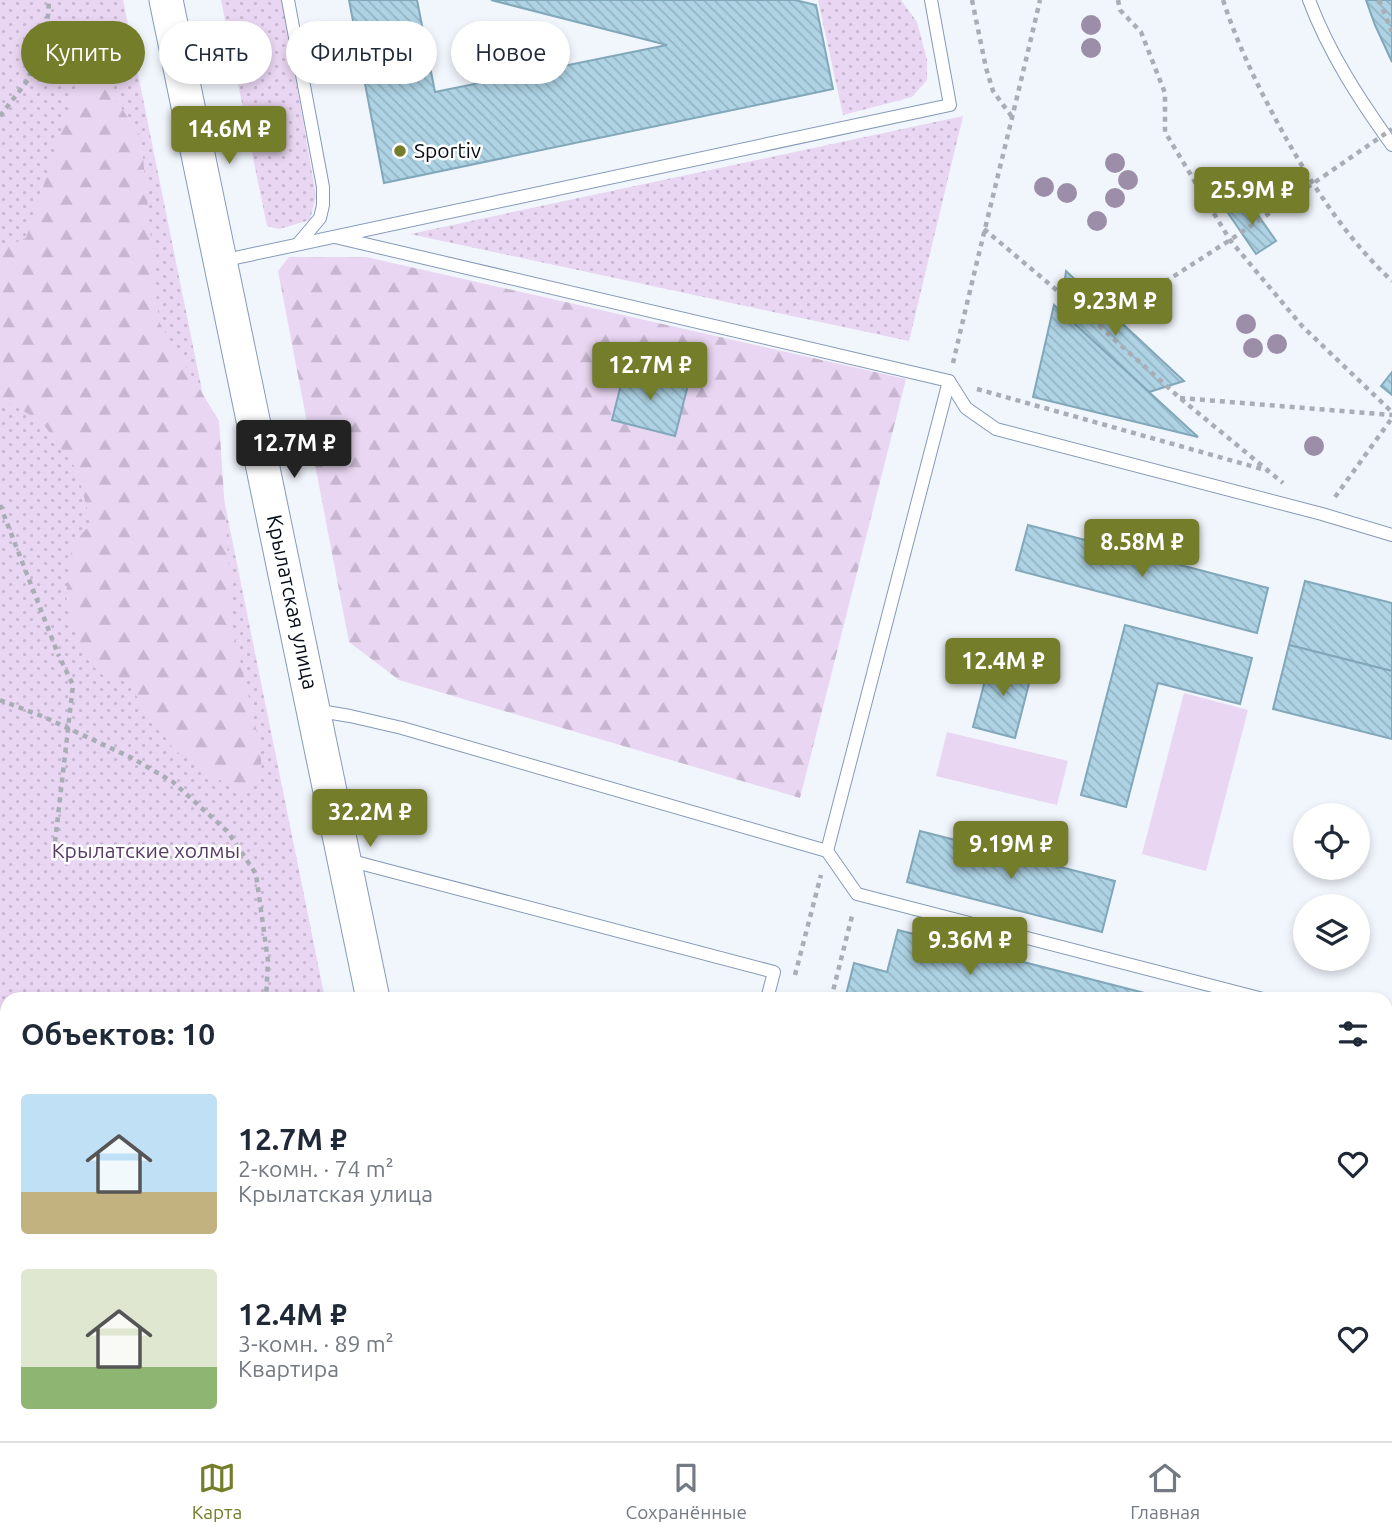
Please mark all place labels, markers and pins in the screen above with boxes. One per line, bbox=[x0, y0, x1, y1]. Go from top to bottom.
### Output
pin: 14.6M ₽ bbox=[164, 106, 294, 166]
place label: Sportiv bbox=[414, 138, 481, 162]
marker: Sportiv bbox=[392, 143, 408, 159]
pin: 25.9M ₽ bbox=[1187, 168, 1317, 227]
pin: 9.23M ₽ bbox=[1050, 278, 1180, 338]
pin: 12.7M ₽ bbox=[585, 342, 715, 402]
pin: 12.7M ₽ bbox=[229, 420, 359, 480]
pin: 8.58M ₽ bbox=[1077, 520, 1207, 579]
pin: 12.4M ₽ bbox=[938, 638, 1068, 698]
pin: 32.2M ₽ bbox=[305, 790, 435, 849]
pin: 9.19M ₽ bbox=[946, 822, 1076, 881]
pin: 9.36M ₽ bbox=[905, 918, 1035, 977]

